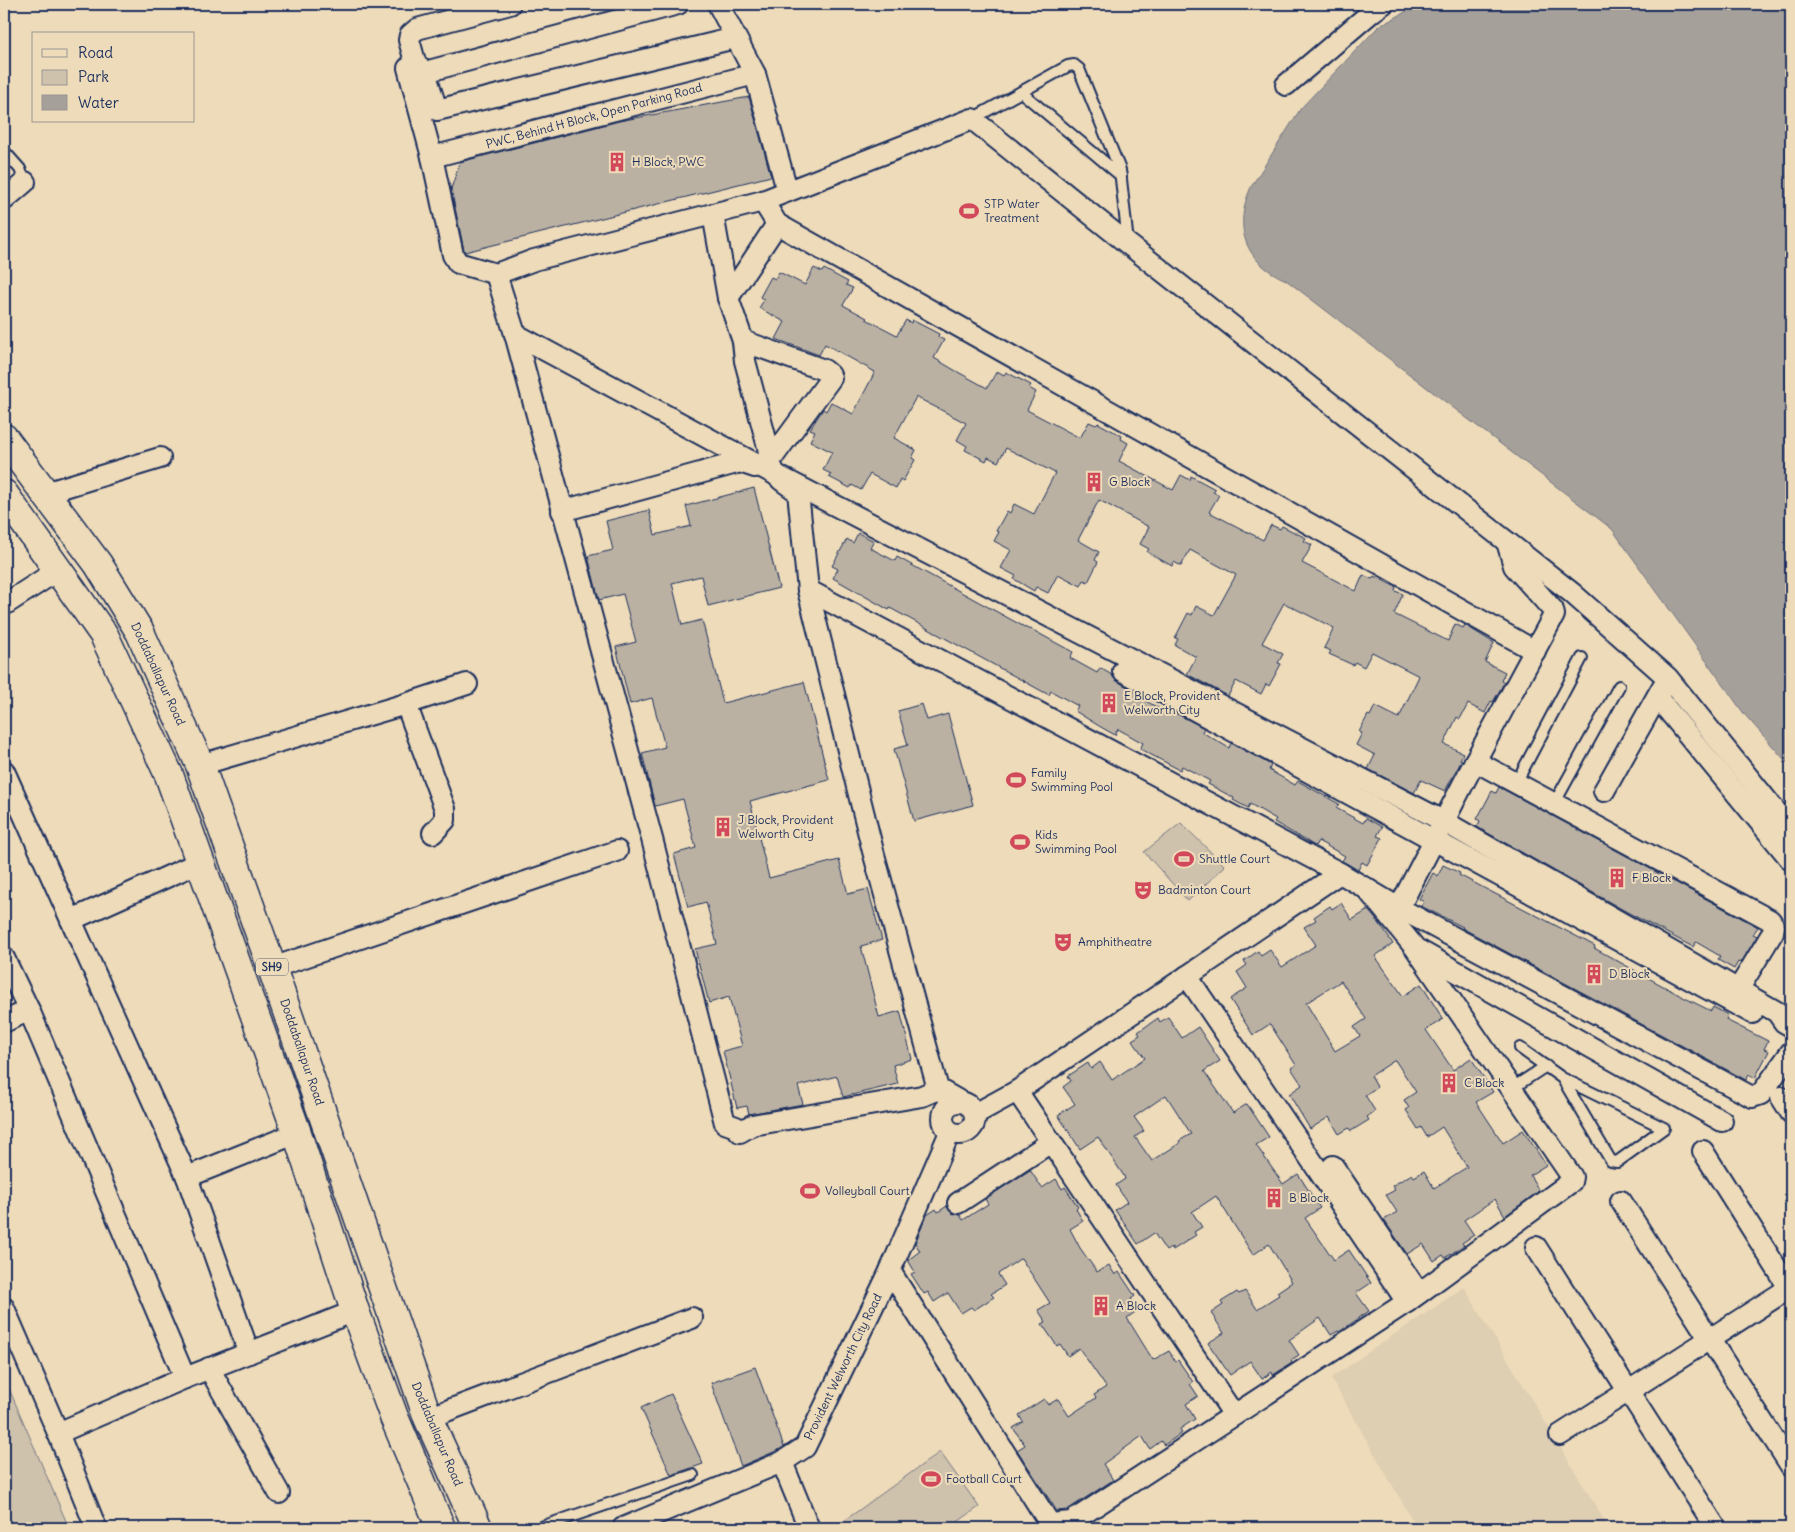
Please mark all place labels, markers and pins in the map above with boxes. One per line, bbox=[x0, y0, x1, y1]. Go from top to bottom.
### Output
building icon: H Block, PWC bbox=[606, 151, 628, 173]
place label: H Block, PWC bbox=[632, 154, 704, 169]
place label: STP Water Treatment bbox=[984, 196, 1040, 225]
sports icon: STP Water Treatment bbox=[958, 200, 980, 222]
building icon: G Block bbox=[1083, 471, 1105, 493]
place label: G Block bbox=[1109, 474, 1150, 489]
place label: E Block, Provident Welworth City bbox=[1124, 688, 1220, 717]
building icon: E Block, Provident Welworth City bbox=[1098, 692, 1120, 714]
place label: Family Swimming Pool bbox=[1031, 765, 1113, 794]
sports icon: Family Swimming Pool bbox=[1005, 769, 1027, 791]
place label: J Block, Provident Welworth City bbox=[738, 812, 834, 841]
building icon: J Block, Provident Welworth City bbox=[712, 816, 734, 838]
place label: Kids Swimming Pool bbox=[1035, 827, 1117, 856]
sports icon: Kids Swimming Pool bbox=[1009, 831, 1031, 853]
sports icon: Shuttle Court bbox=[1173, 848, 1195, 870]
place label: Shuttle Court bbox=[1199, 851, 1270, 866]
building icon: F Block bbox=[1606, 867, 1628, 889]
place label: F Block bbox=[1632, 870, 1671, 885]
theatre icon: Badminton Court bbox=[1132, 879, 1154, 901]
place label: Badminton Court bbox=[1158, 882, 1251, 897]
theatre icon: Amphitheatre bbox=[1052, 931, 1074, 953]
place label: Amphitheatre bbox=[1078, 934, 1152, 949]
building icon: D Block bbox=[1583, 963, 1605, 985]
place label: D Block bbox=[1609, 966, 1650, 981]
building icon: C Block bbox=[1438, 1072, 1460, 1094]
place label: C Block bbox=[1464, 1075, 1504, 1090]
sports icon: Volleyball Court bbox=[799, 1180, 821, 1202]
place label: Volleyball Court bbox=[825, 1183, 910, 1198]
building icon: B Block bbox=[1263, 1187, 1285, 1209]
place label: B Block bbox=[1289, 1190, 1329, 1205]
building icon: A Block bbox=[1090, 1295, 1112, 1317]
place label: A Block bbox=[1116, 1298, 1156, 1313]
sports icon: Football Court bbox=[920, 1468, 942, 1490]
place label: Football Court bbox=[946, 1471, 1022, 1486]

